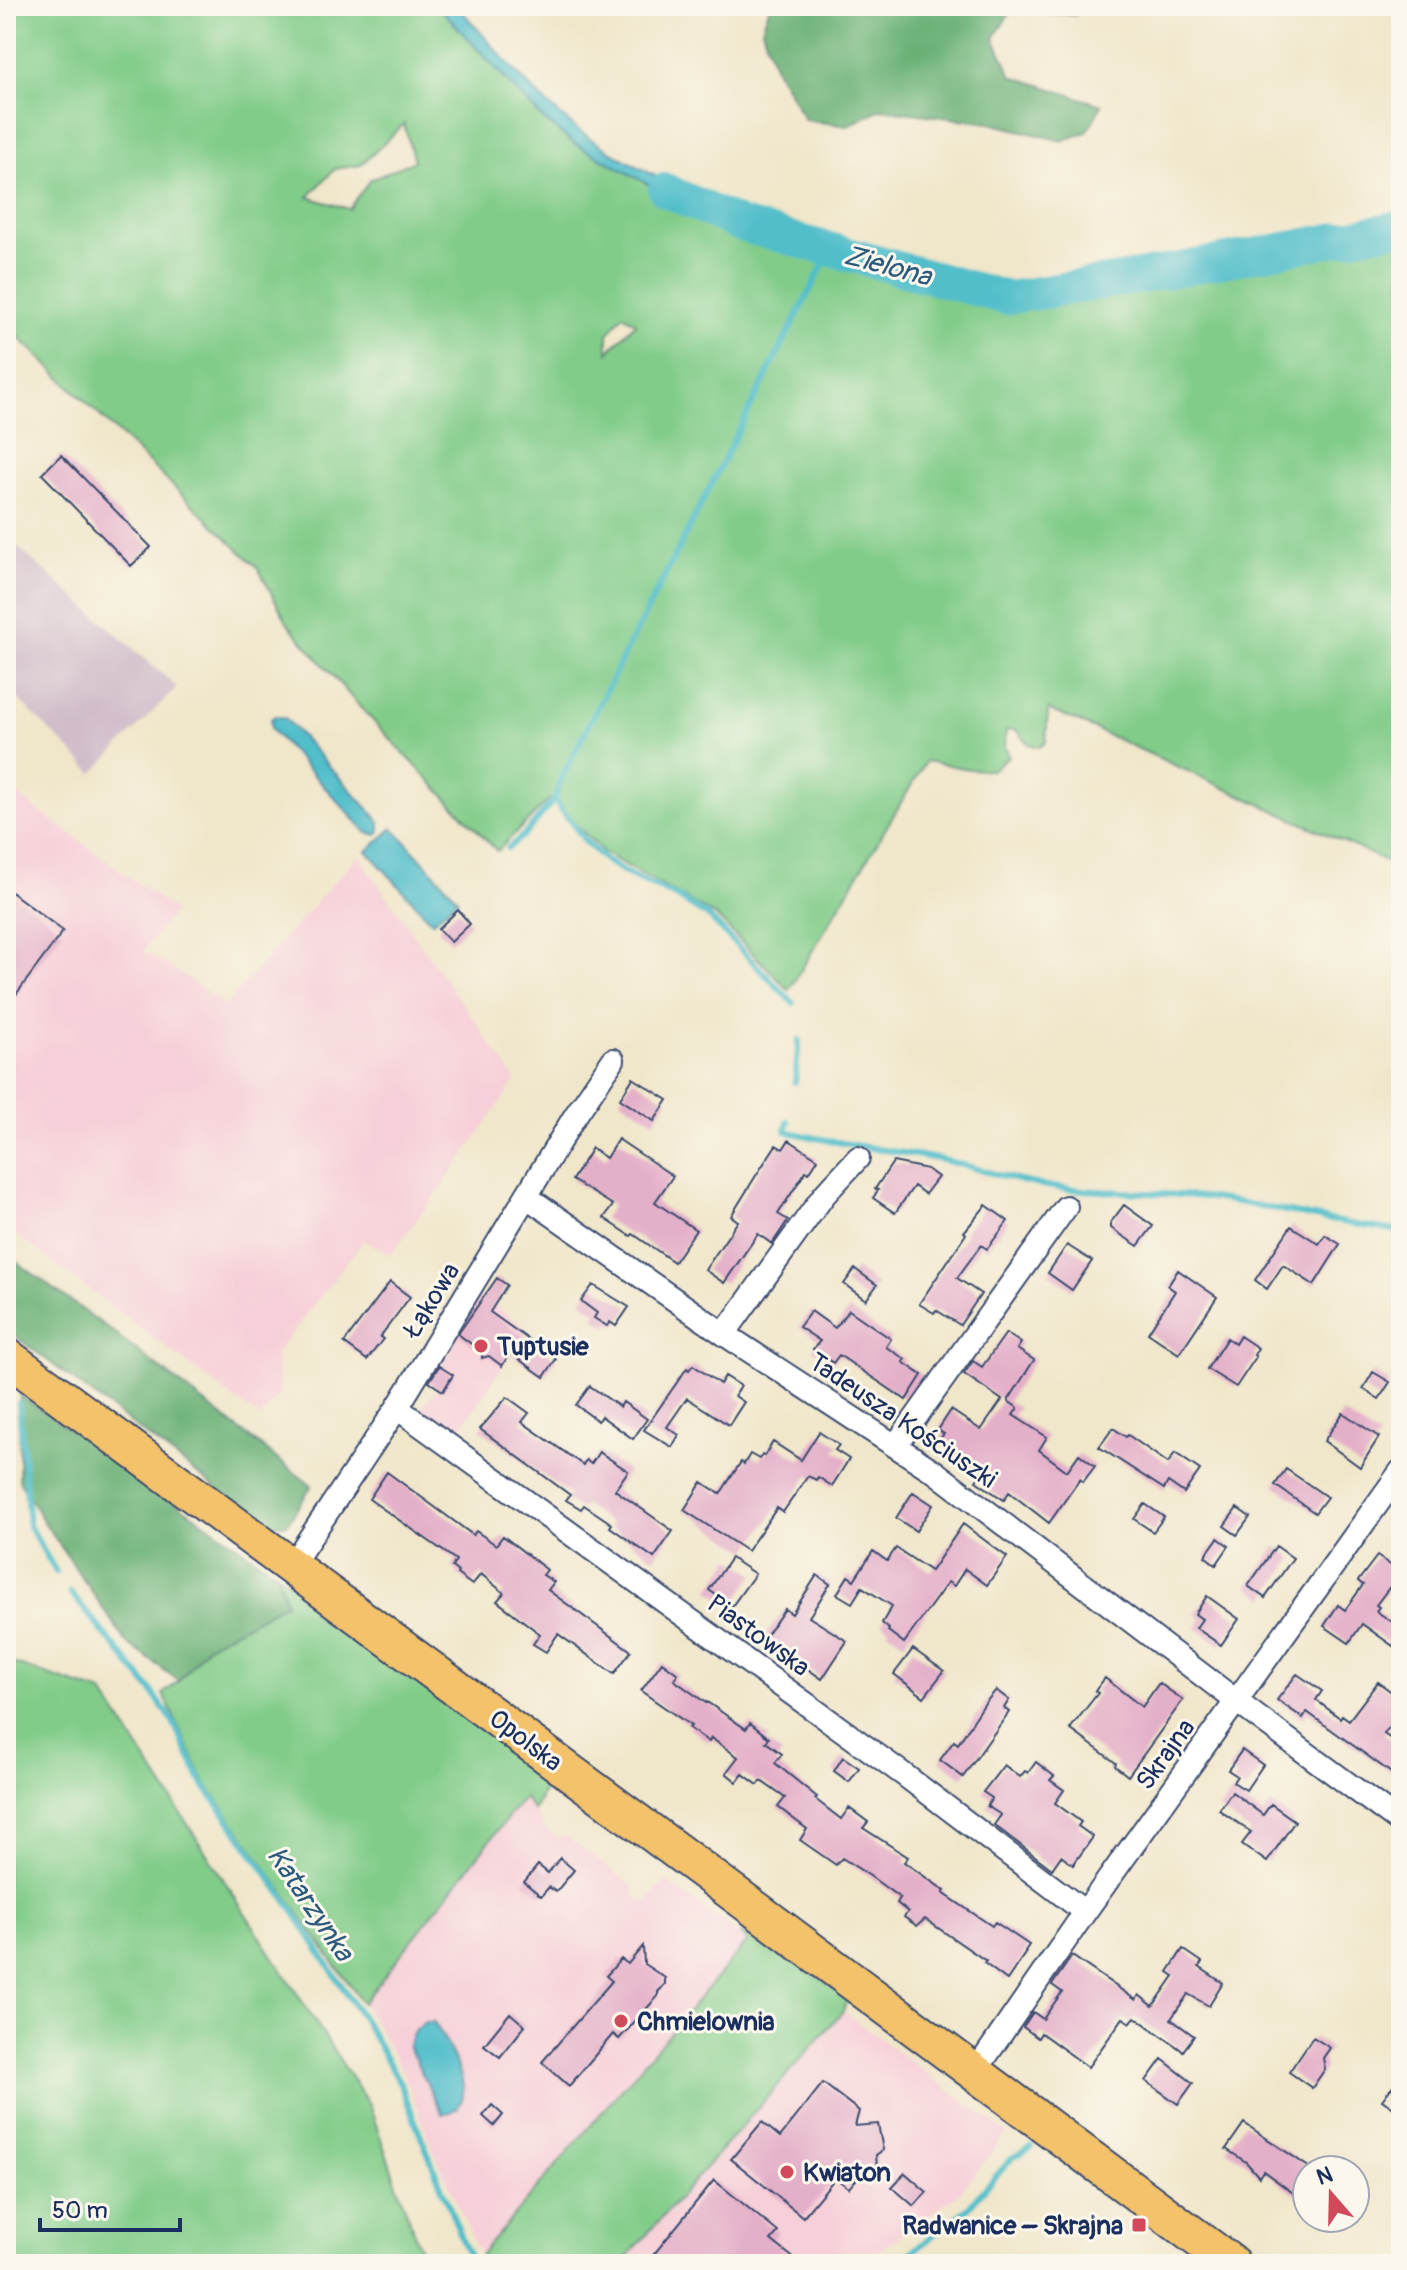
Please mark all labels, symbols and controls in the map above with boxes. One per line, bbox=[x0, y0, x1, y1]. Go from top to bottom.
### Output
water label: Zielona bbox=[840, 238, 937, 295]
street label: Łąkowa bbox=[395, 1257, 467, 1346]
place label: Tuptusie bbox=[496, 1331, 590, 1363]
marker: Tuptusie bbox=[472, 1337, 490, 1355]
street label: Tadeusza Kościuszki bbox=[802, 1346, 1002, 1495]
street label: Piastowska bbox=[701, 1588, 816, 1684]
street label: Opolska bbox=[482, 1703, 568, 1779]
street label: Skrajna bbox=[1129, 1713, 1202, 1796]
water label: Katarzynka bbox=[259, 1840, 362, 1969]
place label: Chmielownia bbox=[637, 2006, 775, 2038]
marker: Chmielownia bbox=[612, 2012, 630, 2030]
north arrow bbox=[1291, 2154, 1371, 2234]
place label: Kwiaton bbox=[803, 2157, 891, 2189]
text: N bbox=[1313, 2160, 1336, 2192]
marker: Kwiaton bbox=[778, 2163, 796, 2181]
scale bar bbox=[40, 2182, 180, 2232]
text: 50 m bbox=[52, 2196, 108, 2225]
place label: Radwanice – Skrajna bbox=[902, 2210, 1123, 2242]
marker: Radwanice – Skrajna bbox=[1130, 2216, 1148, 2234]

